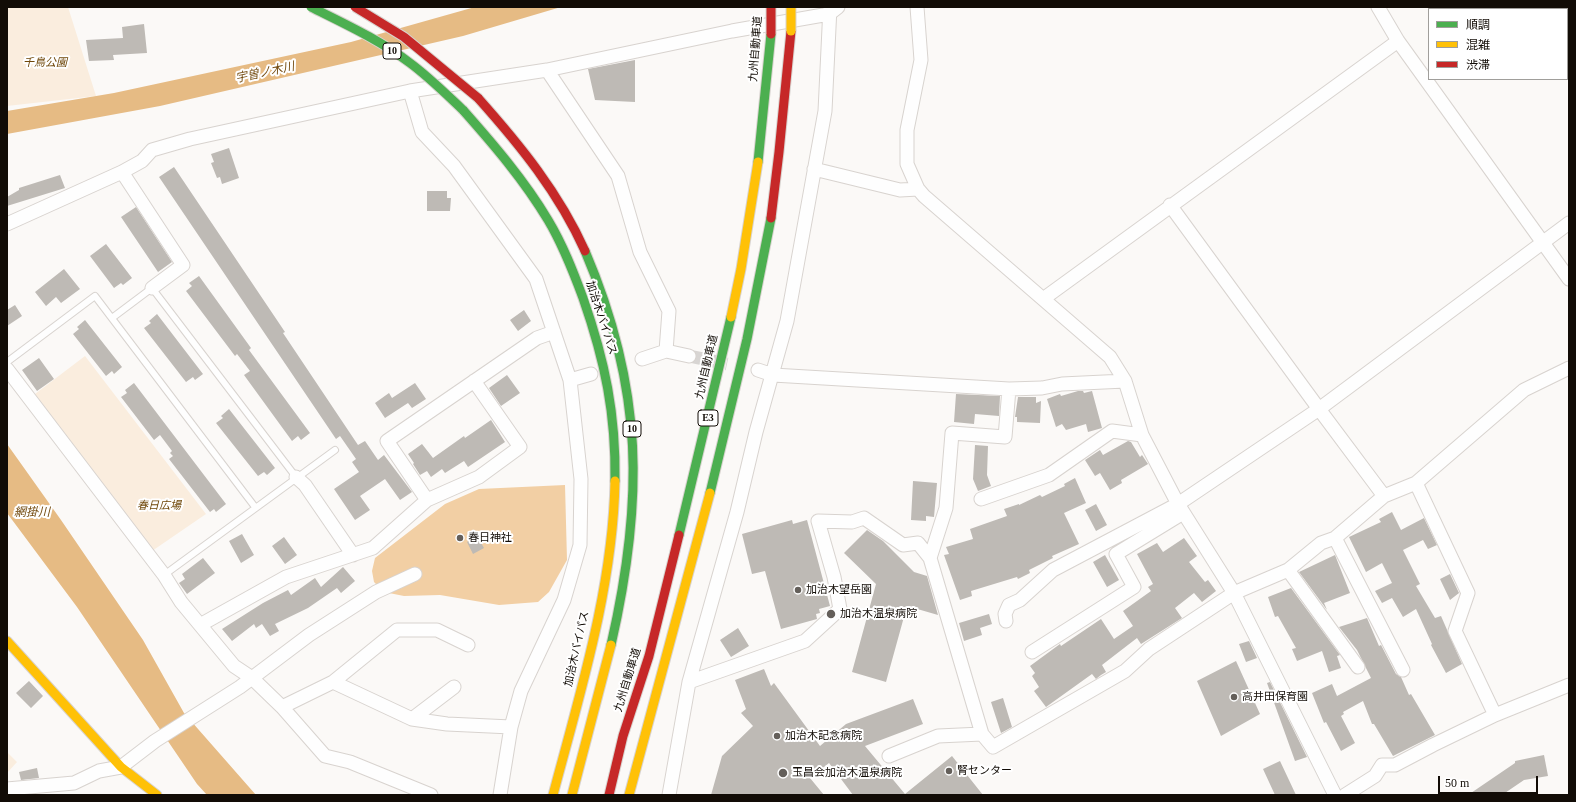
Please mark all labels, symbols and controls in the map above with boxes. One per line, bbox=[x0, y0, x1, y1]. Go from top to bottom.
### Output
legend bbox=[1428, 8, 1568, 80]
street label: 九州自動車道 bbox=[747, 16, 765, 82]
text: 順調 bbox=[1466, 18, 1490, 32]
text: 混雑 bbox=[1466, 38, 1490, 52]
road number: 10 bbox=[383, 43, 401, 59]
park label: 千鳥公園 bbox=[23, 56, 67, 70]
text: 渋滞 bbox=[1466, 58, 1490, 72]
water label: 宇曽ノ木川 bbox=[234, 60, 296, 86]
street label: 加治木バイパス bbox=[583, 279, 619, 357]
street label: 九州自動車道 bbox=[693, 333, 721, 401]
road number: E3 bbox=[698, 410, 718, 426]
road number: 10 bbox=[623, 421, 641, 437]
park label: 春日広場 bbox=[137, 499, 181, 513]
water label: 網掛川 bbox=[14, 506, 50, 520]
place label: 春日神社 bbox=[468, 531, 512, 545]
marker: 春日神社 bbox=[455, 533, 465, 543]
place label: 加治木望岳園 bbox=[806, 583, 872, 597]
marker: 加治木望岳園 bbox=[793, 585, 803, 595]
place label: 加治木温泉病院 bbox=[840, 607, 917, 621]
marker: 加治木温泉病院 bbox=[825, 608, 837, 620]
street label: 加治木バイパス bbox=[562, 610, 592, 688]
street label: 九州自動車道 bbox=[612, 647, 644, 713]
place label: 高井田保育園 bbox=[1242, 690, 1308, 704]
marker: 高井田保育園 bbox=[1229, 692, 1239, 702]
place label: 加治木記念病院 bbox=[785, 729, 862, 743]
marker: 加治木記念病院 bbox=[772, 731, 782, 741]
place label: 腎センター bbox=[957, 764, 1012, 778]
place label: 玉昌会加治木温泉病院 bbox=[792, 766, 902, 780]
marker: 腎センター bbox=[944, 766, 954, 776]
marker: 玉昌会加治木温泉病院 bbox=[777, 767, 789, 779]
scale bar bbox=[1440, 768, 1540, 794]
text: 50 m bbox=[1445, 776, 1469, 790]

